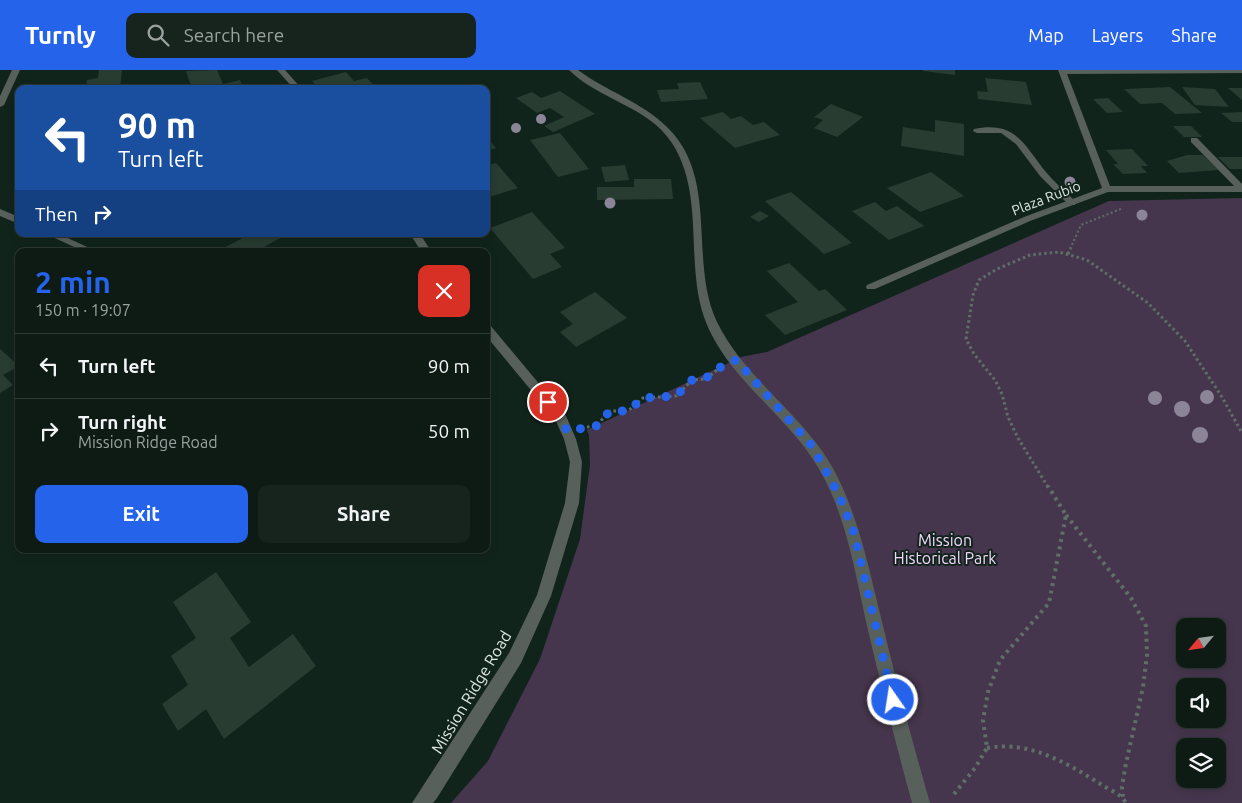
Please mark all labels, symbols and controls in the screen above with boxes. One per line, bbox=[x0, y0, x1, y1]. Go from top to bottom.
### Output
search box bbox=[126, 13, 476, 58]
icon: search bbox=[144, 21, 172, 49]
text: Turnly bbox=[25, 22, 96, 49]
text: Search here bbox=[184, 24, 284, 46]
text: Map bbox=[1028, 25, 1064, 45]
text: Layers bbox=[1092, 25, 1143, 45]
text: Share bbox=[1171, 25, 1217, 45]
icon: left bbox=[35, 105, 100, 170]
text: 90 m bbox=[118, 105, 196, 145]
text: Turn left bbox=[118, 146, 203, 171]
street label: Plaza Rubio bbox=[1009, 178, 1083, 218]
icon: right bbox=[88, 200, 116, 228]
text: Then bbox=[35, 203, 78, 225]
text: 2 min bbox=[35, 265, 111, 299]
button: close bbox=[418, 265, 470, 317]
text: 150 m · 19:07 bbox=[35, 301, 131, 319]
icon: left bbox=[35, 352, 63, 380]
text: Turn left bbox=[78, 355, 156, 377]
text: 90 m bbox=[428, 355, 470, 377]
pin bbox=[527, 381, 569, 423]
icon: arrive bbox=[534, 388, 562, 416]
text: Turn right bbox=[78, 411, 166, 433]
icon: right bbox=[35, 417, 63, 445]
text: 50 m bbox=[428, 420, 470, 442]
text: Mission Ridge Road bbox=[78, 433, 218, 451]
button: Exit bbox=[35, 485, 248, 543]
button: Share bbox=[258, 485, 470, 543]
park label: Mission Historical Park bbox=[894, 531, 996, 567]
north arrow bbox=[1176, 618, 1226, 668]
map controls bbox=[1176, 618, 1226, 788]
street label: Mission Ridge Road bbox=[427, 628, 515, 756]
position arrow bbox=[866, 673, 918, 725]
button: sound bbox=[1176, 678, 1226, 728]
button: layers bbox=[1176, 738, 1226, 788]

